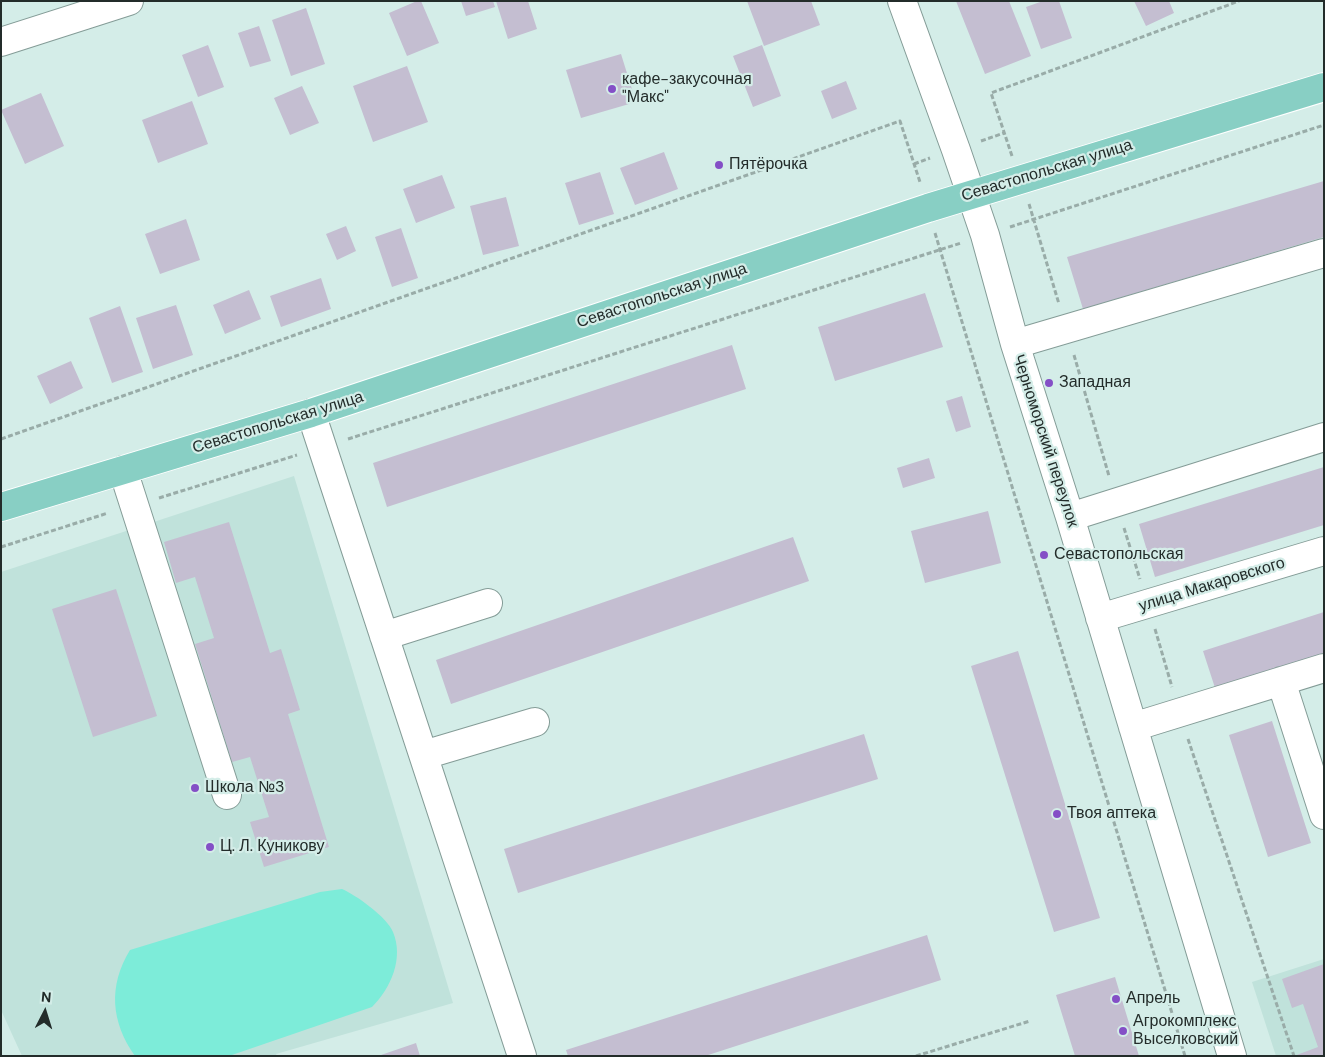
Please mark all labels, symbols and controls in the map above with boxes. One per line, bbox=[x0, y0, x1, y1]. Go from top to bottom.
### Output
place label: кафе-закусочная "Макс" bbox=[622, 70, 752, 108]
marker: кафе-закусочная "Макс" bbox=[606, 83, 618, 95]
street label: Севастопольская улица bbox=[959, 136, 1135, 206]
place label: Пятёрочка bbox=[729, 155, 807, 175]
marker: Пятёрочка bbox=[713, 159, 725, 171]
street label: Севастопольская улица bbox=[575, 259, 749, 333]
street label: Черноморский переулок bbox=[1008, 352, 1082, 530]
place label: Западная bbox=[1059, 373, 1131, 393]
marker: Западная bbox=[1043, 377, 1055, 389]
street label: Севастопольская улица bbox=[190, 388, 366, 458]
place label: Севастопольская bbox=[1054, 545, 1184, 565]
marker: Севастопольская bbox=[1038, 549, 1050, 561]
street label: улица Макаровского bbox=[1137, 554, 1287, 616]
place label: Школа №3 bbox=[205, 778, 285, 798]
marker: Школа №3 bbox=[189, 782, 201, 794]
place label: Твоя аптека bbox=[1067, 804, 1156, 824]
marker: Твоя аптека bbox=[1051, 808, 1063, 820]
place label: Ц. Л. Куникову bbox=[220, 837, 325, 857]
marker: Ц. Л. Куникову bbox=[204, 841, 216, 853]
north arrow bbox=[20, 987, 70, 1037]
text: N bbox=[40, 988, 52, 1006]
place label: Апрель bbox=[1126, 989, 1180, 1009]
marker: Апрель bbox=[1110, 993, 1122, 1005]
place label: Агрокомплекс Выселковский bbox=[1133, 1012, 1238, 1050]
marker: Агрокомплекс Выселковский bbox=[1117, 1025, 1129, 1037]

